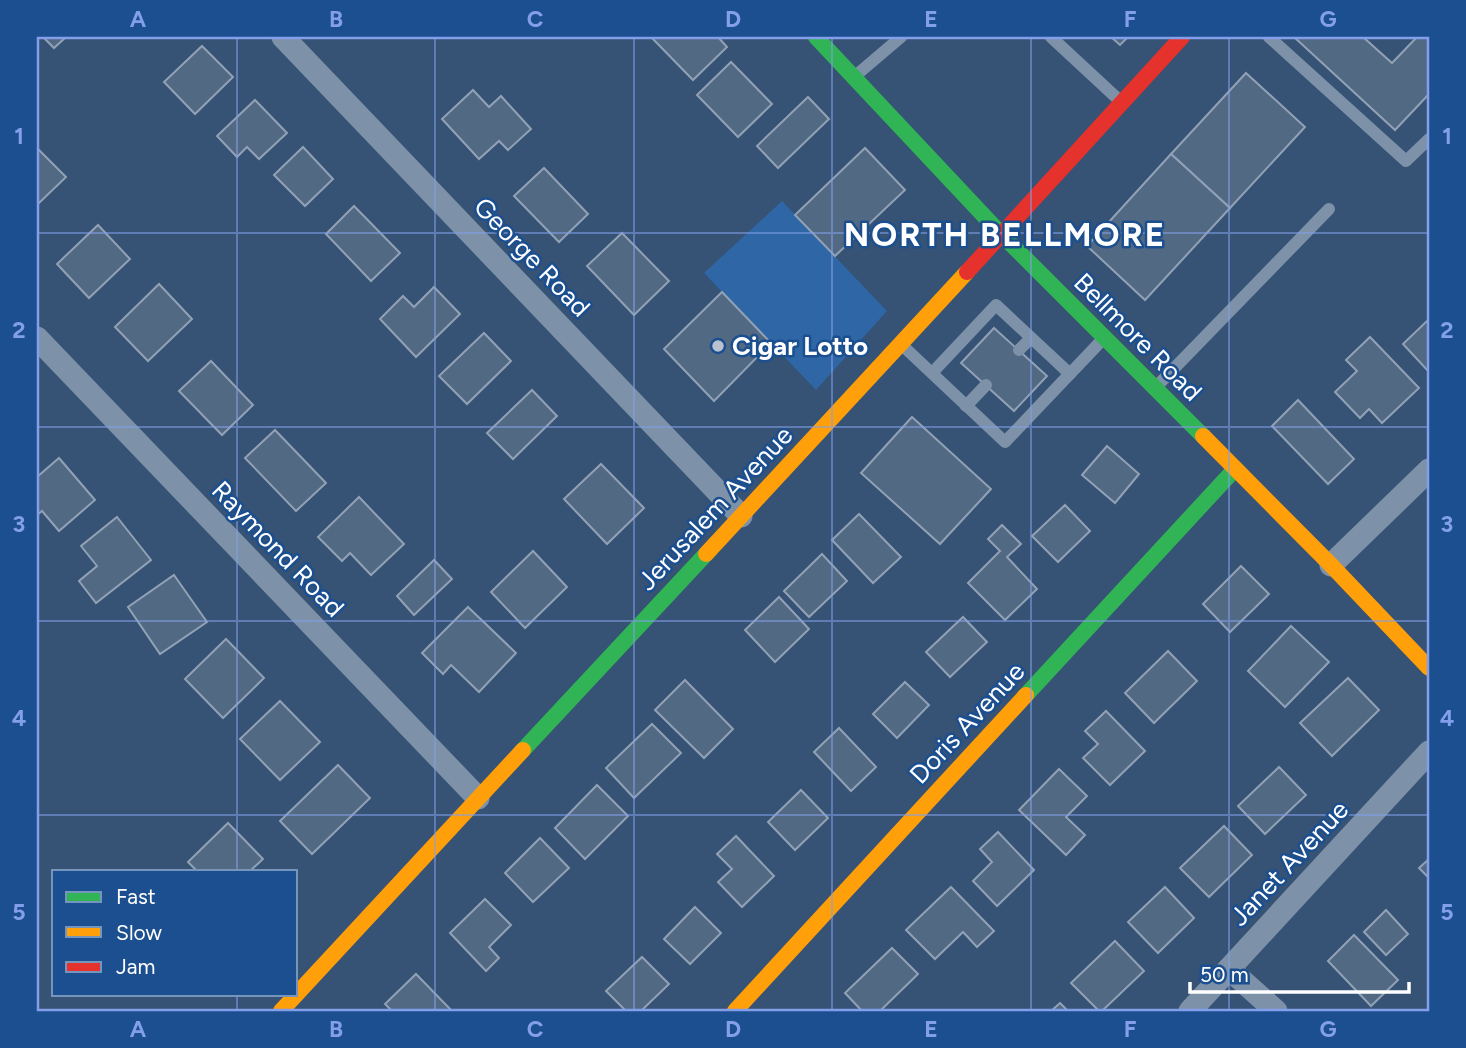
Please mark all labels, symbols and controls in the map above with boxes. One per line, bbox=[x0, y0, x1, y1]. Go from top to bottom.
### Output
text: A bbox=[130, 5, 147, 33]
text: B bbox=[329, 5, 343, 33]
text: C bbox=[527, 5, 544, 33]
text: D bbox=[725, 5, 741, 33]
text: E bbox=[924, 5, 938, 33]
text: F bbox=[1124, 5, 1137, 33]
text: G bbox=[1319, 5, 1337, 33]
text: 1 bbox=[14, 122, 24, 150]
text: 1 bbox=[1442, 122, 1452, 150]
street label: George Road bbox=[467, 191, 597, 323]
district label: NORTH BELLMORE bbox=[844, 215, 1166, 254]
street label: Bellmore Road bbox=[1067, 266, 1209, 408]
text: 2 bbox=[12, 316, 26, 344]
text: 2 bbox=[1440, 316, 1454, 344]
place label: Cigar Lotto bbox=[732, 330, 868, 362]
marker: Cigar Lotto bbox=[710, 338, 726, 354]
street label: Jerusalem Avenue bbox=[631, 419, 799, 597]
street label: Raymond Road bbox=[205, 474, 351, 624]
text: 3 bbox=[13, 510, 25, 538]
text: 3 bbox=[1441, 510, 1453, 538]
street label: Doris Avenue bbox=[903, 656, 1031, 790]
text: 4 bbox=[12, 704, 26, 732]
text: 4 bbox=[1440, 704, 1454, 732]
street label: Janet Avenue bbox=[1223, 794, 1355, 932]
legend bbox=[52, 870, 298, 996]
text: Fast bbox=[116, 884, 156, 909]
text: 5 bbox=[12, 898, 26, 926]
text: 5 bbox=[1440, 898, 1454, 926]
text: Slow bbox=[116, 920, 162, 945]
scale bar bbox=[1190, 950, 1408, 994]
text: Jam bbox=[116, 954, 155, 979]
text: 50 m bbox=[1200, 962, 1249, 987]
text: A bbox=[130, 1015, 147, 1043]
text: B bbox=[329, 1015, 343, 1043]
text: C bbox=[527, 1015, 544, 1043]
text: D bbox=[725, 1015, 741, 1043]
text: E bbox=[924, 1015, 938, 1043]
text: F bbox=[1124, 1015, 1137, 1043]
text: G bbox=[1319, 1015, 1337, 1043]

